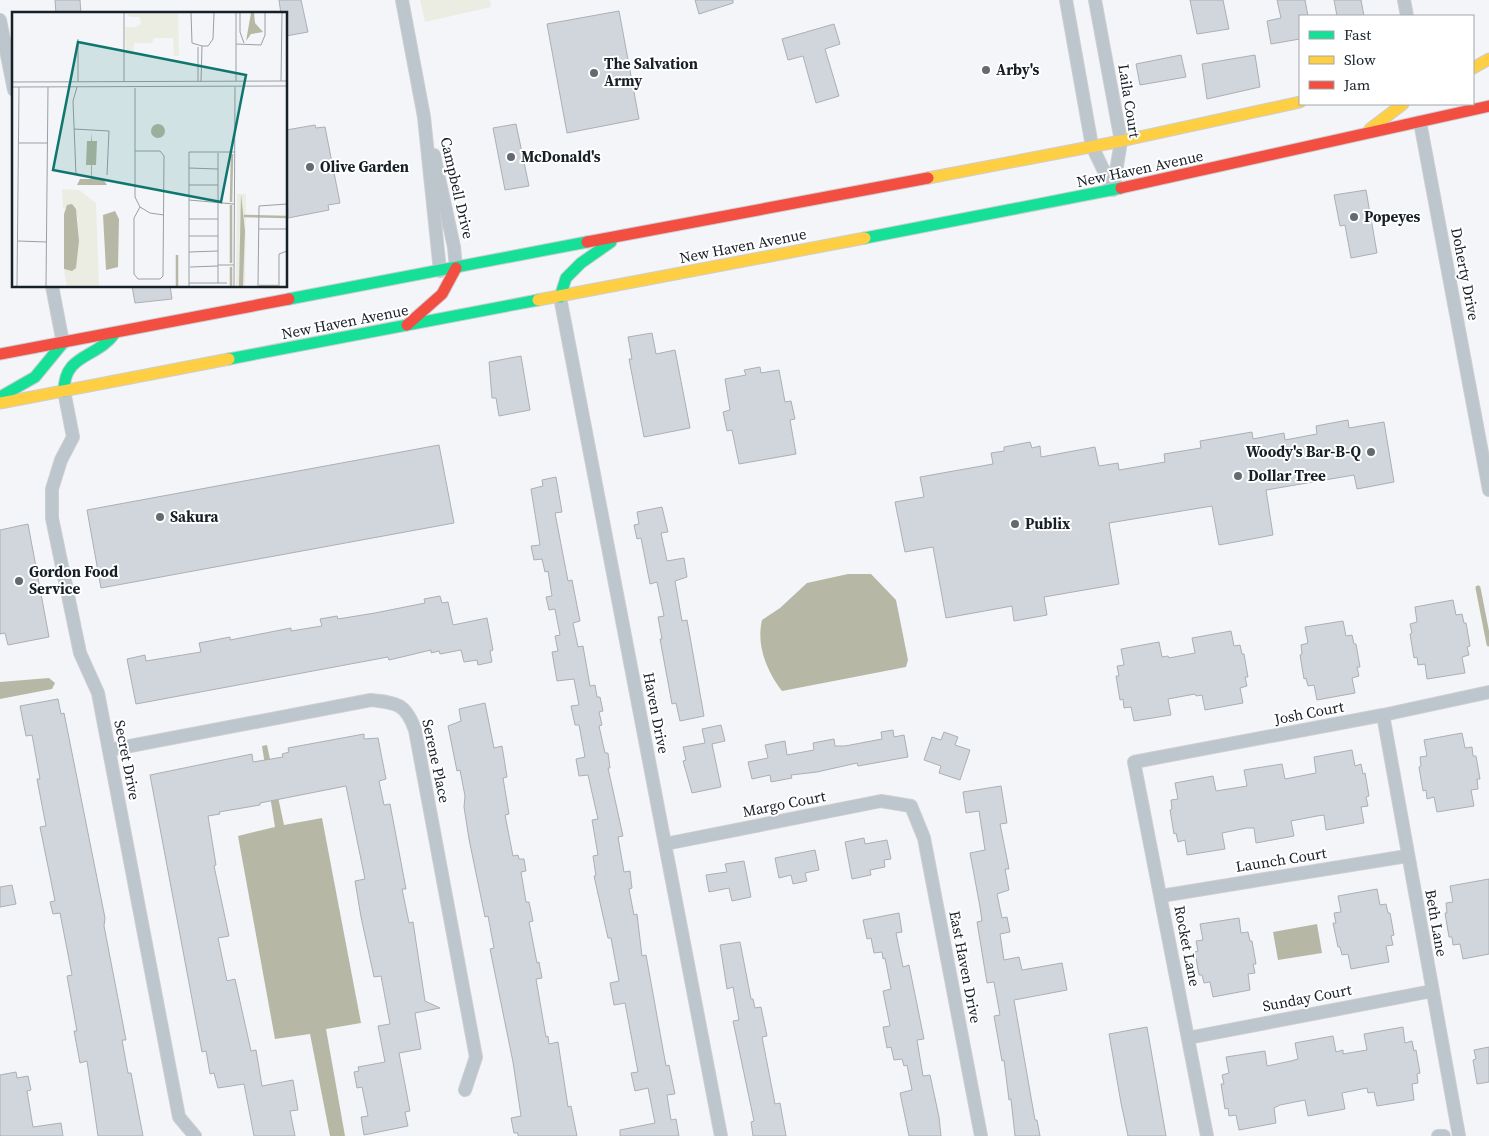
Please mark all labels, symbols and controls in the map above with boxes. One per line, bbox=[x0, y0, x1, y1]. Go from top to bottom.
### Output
inset map bbox=[12, 12, 288, 288]
legend bbox=[1299, 15, 1474, 105]
text: Fast bbox=[1344, 24, 1371, 45]
text: Slow bbox=[1344, 49, 1376, 70]
place label: The Salvation Army bbox=[604, 53, 698, 91]
place label: Arby's bbox=[996, 59, 1039, 80]
street label: Laila Court bbox=[1113, 63, 1146, 139]
marker: Arby's bbox=[980, 64, 992, 76]
marker: The Salvation Army bbox=[588, 67, 600, 79]
text: Jam bbox=[1343, 74, 1371, 95]
street label: Campbell Drive bbox=[436, 135, 479, 241]
street label: New Haven Avenue bbox=[1075, 145, 1205, 192]
place label: McDonald's bbox=[521, 146, 601, 167]
marker: McDonald's bbox=[505, 151, 517, 163]
place label: Olive Garden bbox=[320, 156, 409, 177]
marker: Olive Garden bbox=[304, 161, 316, 173]
place label: Popeyes bbox=[1364, 206, 1421, 227]
marker: Popeyes bbox=[1348, 211, 1360, 223]
street label: New Haven Avenue bbox=[678, 223, 809, 268]
street label: Doherty Drive bbox=[1446, 226, 1485, 323]
street label: New Haven Avenue bbox=[280, 299, 411, 344]
place label: Woody's Bar-B-Q bbox=[1246, 441, 1361, 462]
marker: Woody's Bar-B-Q bbox=[1365, 446, 1377, 458]
place label: Dollar Tree bbox=[1248, 465, 1326, 486]
marker: Dollar Tree bbox=[1232, 470, 1244, 482]
place label: Sakura bbox=[170, 506, 220, 527]
marker: Sakura bbox=[154, 511, 166, 523]
place label: Publix bbox=[1025, 513, 1071, 534]
marker: Publix bbox=[1009, 518, 1021, 530]
place label: Gordon Food Service bbox=[29, 561, 118, 599]
marker: Gordon Food Service bbox=[13, 575, 25, 587]
street label: Haven Drive bbox=[638, 670, 675, 756]
street label: Josh Court bbox=[1271, 695, 1345, 730]
street label: Serene Place bbox=[417, 717, 456, 805]
street label: Secret Drive bbox=[109, 718, 146, 802]
street label: Margo Court bbox=[741, 785, 827, 822]
street label: Launch Court bbox=[1234, 842, 1328, 877]
street label: Beth Lane bbox=[1420, 888, 1453, 958]
street label: Rocket Lane bbox=[1169, 904, 1206, 989]
street label: East Haven Drive bbox=[944, 909, 987, 1025]
street label: Sunday Court bbox=[1261, 979, 1353, 1016]

